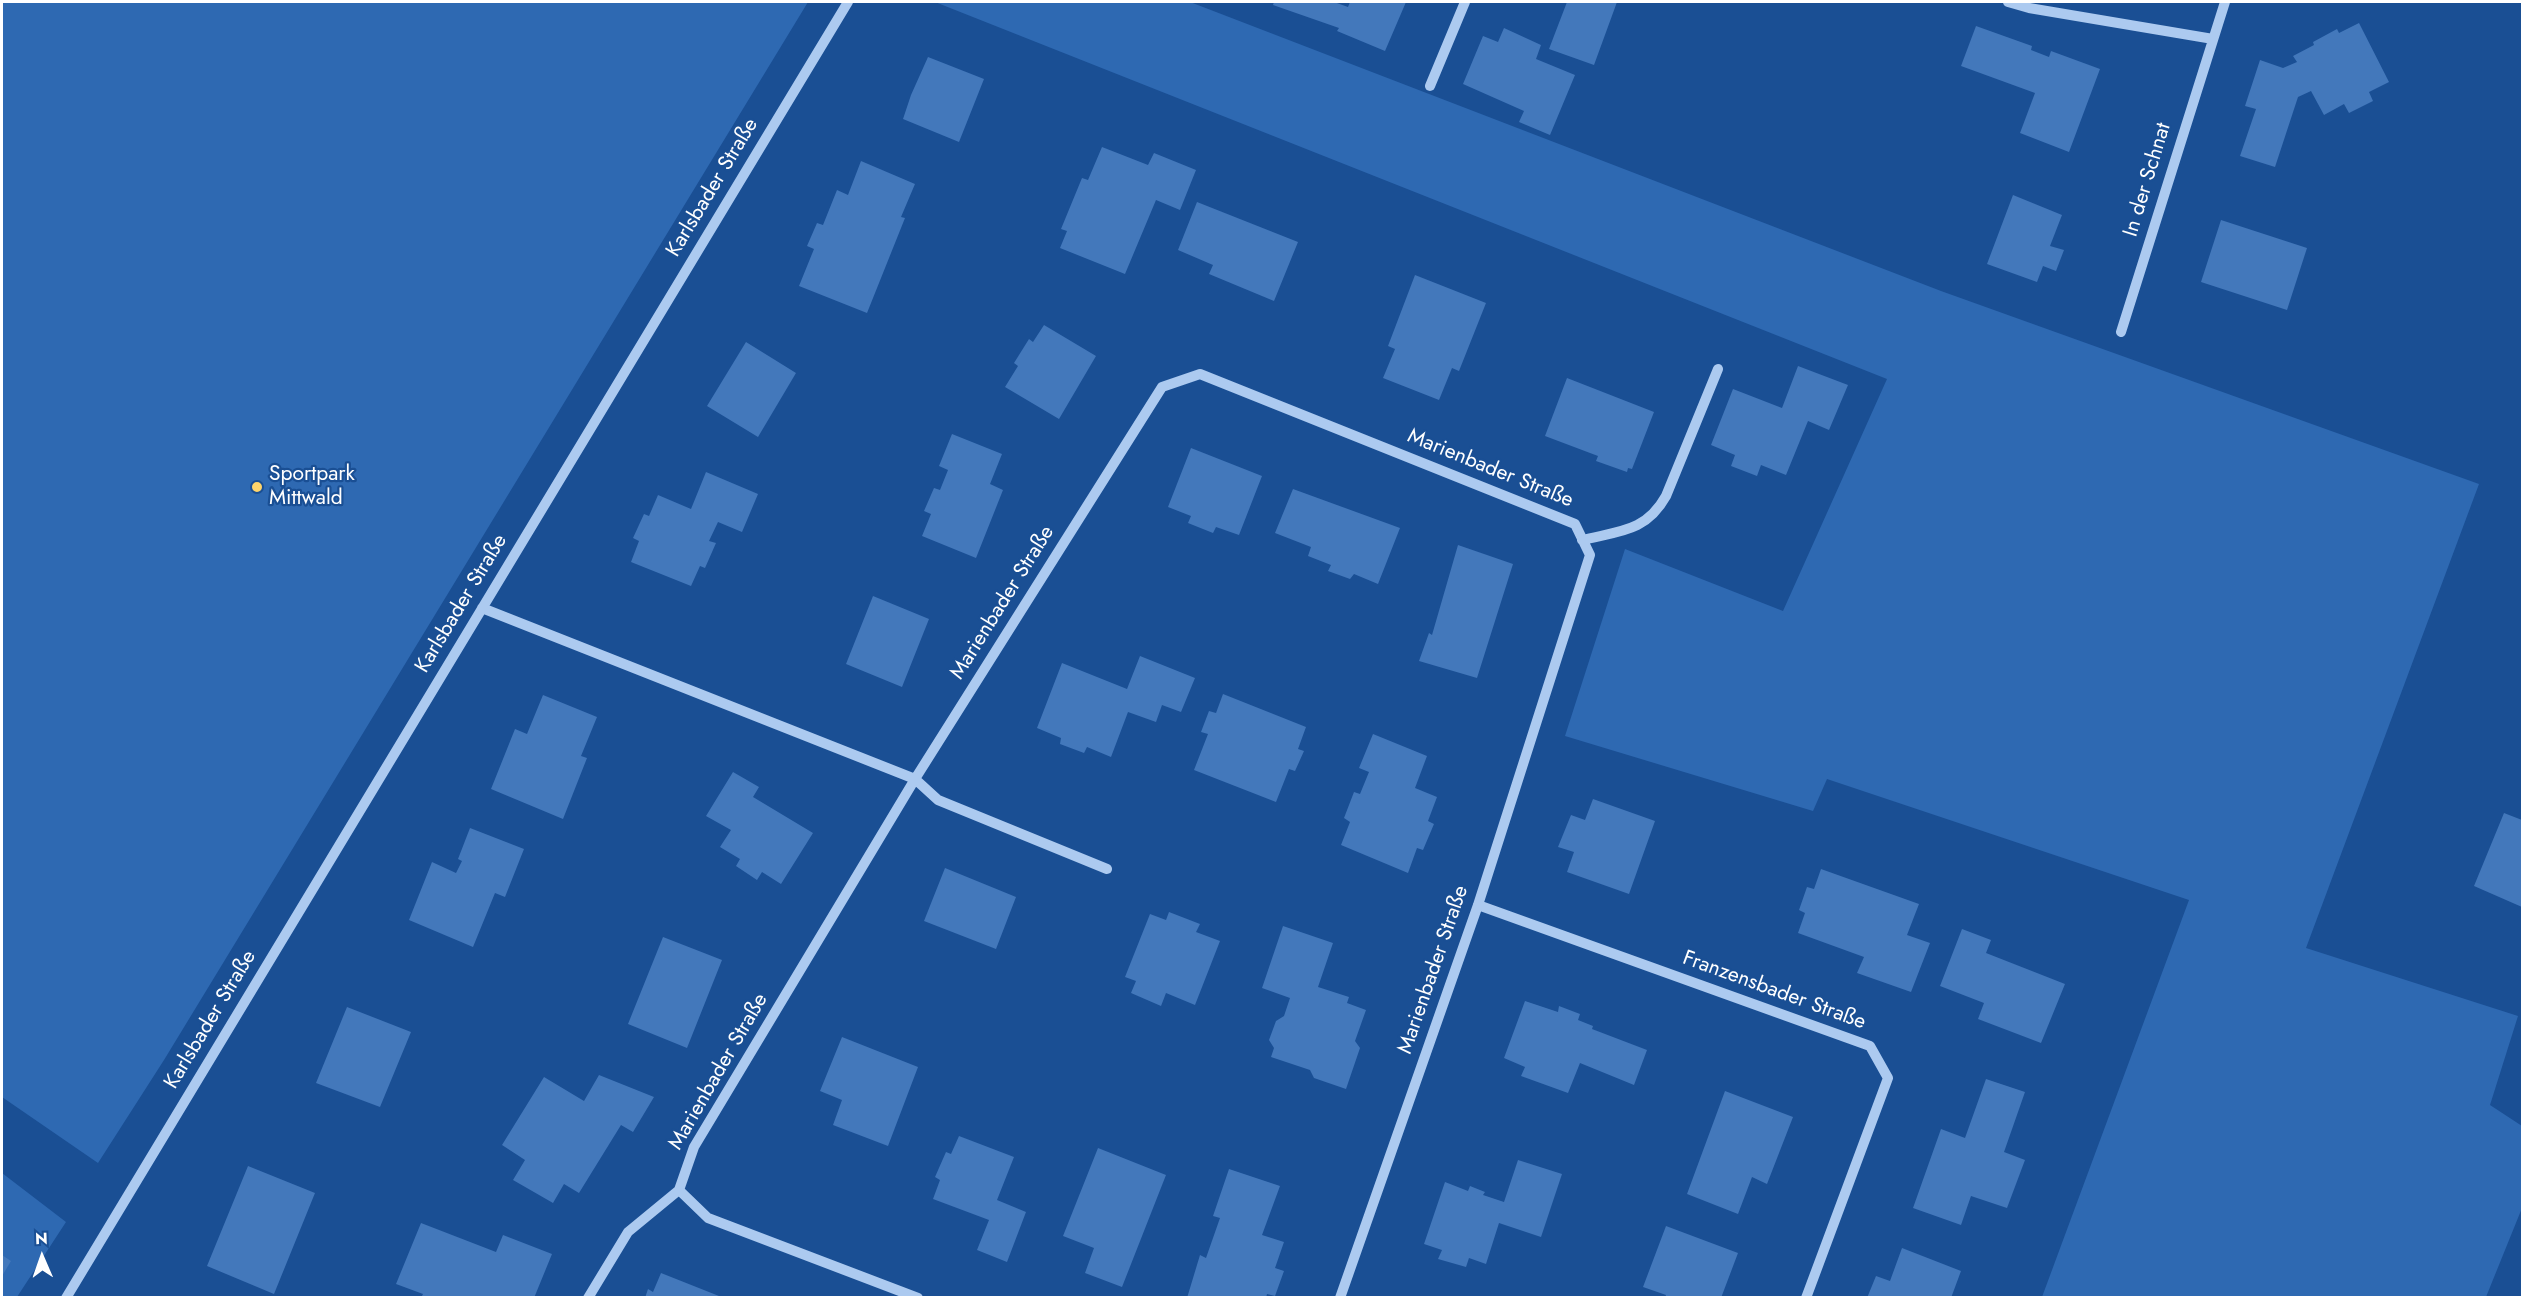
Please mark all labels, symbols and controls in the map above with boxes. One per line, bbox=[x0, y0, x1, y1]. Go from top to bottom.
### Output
street label: Karlsbader Straße bbox=[662, 114, 764, 262]
street label: In der Schnat bbox=[2119, 120, 2177, 240]
street label: Marienbader Straße bbox=[1403, 424, 1577, 514]
place label: Sportpark Mittwald bbox=[269, 462, 355, 512]
marker: Sportpark Mittwald bbox=[250, 480, 264, 494]
street label: Marienbader Straße bbox=[946, 521, 1060, 685]
street label: Karlsbader Straße bbox=[411, 530, 513, 678]
street label: Marienbader Straße bbox=[1393, 882, 1475, 1058]
street label: Karlsbader Straße bbox=[160, 946, 262, 1094]
street label: Franzensbader Straße bbox=[1679, 946, 1869, 1036]
street label: Marienbader Straße bbox=[664, 989, 774, 1155]
north arrow bbox=[12, 1227, 72, 1287]
text: N bbox=[35, 1227, 48, 1250]

